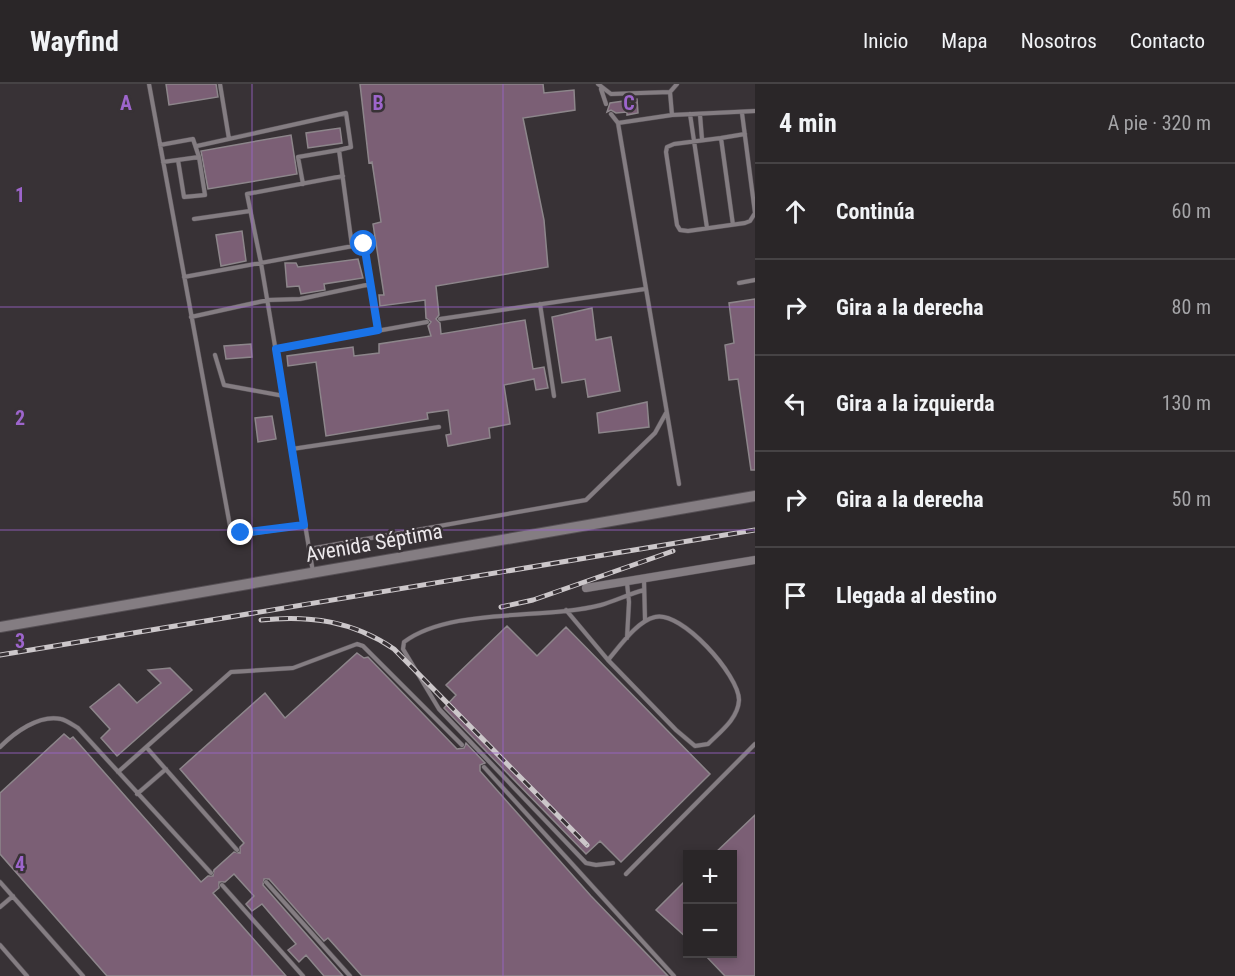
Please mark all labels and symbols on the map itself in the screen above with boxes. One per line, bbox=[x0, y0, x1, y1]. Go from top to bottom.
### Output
text: A bbox=[120, 91, 132, 115]
text: B bbox=[372, 91, 384, 115]
text: C bbox=[623, 91, 635, 115]
text: 1 bbox=[15, 183, 25, 207]
route start bbox=[350, 230, 376, 256]
text: 2 bbox=[15, 406, 25, 430]
route end bbox=[227, 519, 253, 545]
street label: Avenida Séptima bbox=[304, 519, 444, 567]
text: 3 bbox=[15, 629, 25, 653]
text: 4 bbox=[15, 852, 25, 876]

